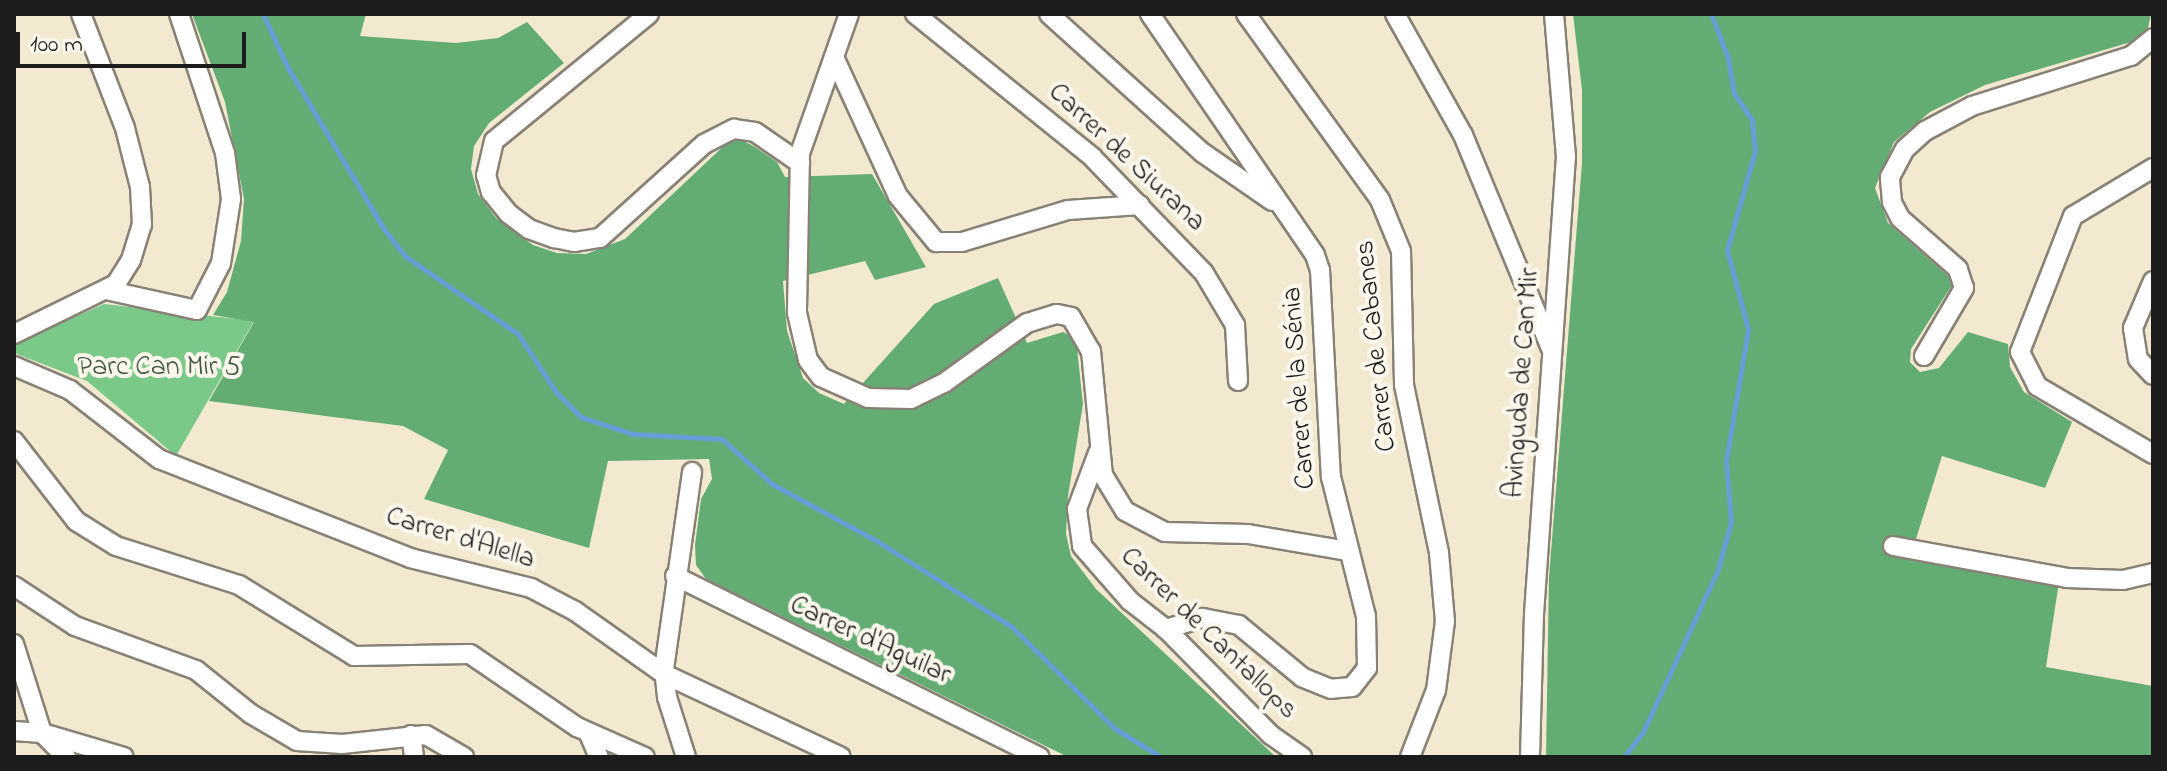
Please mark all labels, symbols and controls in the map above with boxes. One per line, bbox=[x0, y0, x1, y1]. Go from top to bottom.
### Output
scale bar bbox=[20, 16, 250, 66]
text: 100 m bbox=[30, 28, 83, 63]
street label: Carrer de Siurana bbox=[1040, 76, 1212, 240]
street label: Carrer de Cabanes bbox=[1349, 239, 1405, 453]
street label: Avinguda de Can Mir bbox=[1498, 267, 1548, 499]
street label: Carrer de la Sénia bbox=[1276, 286, 1324, 490]
park label: Parc Can Mir 5 bbox=[78, 351, 240, 385]
street label: Carrer d'Alella bbox=[382, 500, 538, 578]
street label: Carrer de Cantallops bbox=[1112, 541, 1304, 727]
street label: Carrer d'Aguilar bbox=[784, 589, 956, 693]

